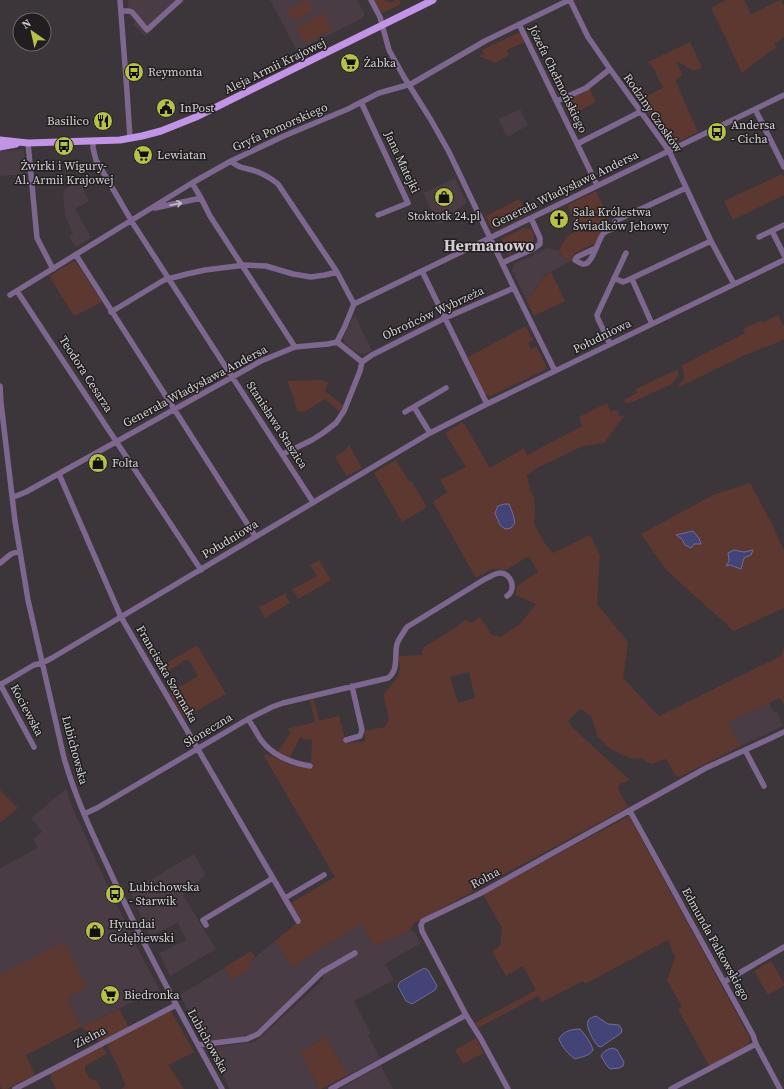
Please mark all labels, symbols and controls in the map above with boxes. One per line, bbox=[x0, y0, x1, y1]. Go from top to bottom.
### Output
north arrow bbox=[12, 12, 52, 52]
text: N bbox=[19, 16, 34, 33]
street label: Józefa Chełmońskiego bbox=[524, 21, 591, 136]
street label: Aleja Armii Krajowej bbox=[222, 34, 328, 98]
supermarket icon: Żabka bbox=[339, 52, 361, 74]
place label: Żabka bbox=[364, 55, 397, 71]
bus stop icon: Reymonta bbox=[123, 61, 145, 83]
place label: Reymonta bbox=[148, 64, 203, 80]
street label: Rodziny Czosków bbox=[620, 70, 687, 156]
public building icon: InPost bbox=[155, 97, 177, 119]
street label: Gryfa Pomorskiego bbox=[230, 99, 330, 155]
place label: InPost bbox=[180, 100, 214, 116]
restaurant icon: Basilico bbox=[92, 110, 114, 132]
place label: Basilico bbox=[47, 113, 89, 129]
place label: Andersa - Cicha bbox=[731, 117, 776, 147]
bus stop icon: Andersa - Cicha bbox=[706, 121, 728, 143]
street label: Jana Matejki bbox=[380, 128, 423, 196]
bus stop icon: Żwirki i Wigury- Al. Armii Krajowej bbox=[53, 135, 75, 157]
supermarket icon: Lewiatan bbox=[132, 144, 154, 166]
street label: Generała Władysława Andersa bbox=[489, 146, 642, 232]
place label: Lewiatan bbox=[157, 147, 206, 163]
place label: Żwirki i Wigury- Al. Armii Krajowej bbox=[14, 158, 114, 188]
shop icon: Stoktotk 24.pl bbox=[433, 186, 455, 208]
one-way arrow bbox=[169, 199, 182, 207]
place label: Sala Królestwa Świadków Jehowy bbox=[573, 204, 670, 234]
place label: Stoktotk 24.pl bbox=[408, 208, 481, 224]
church icon: Sala Królestwa Świadków Jehowy bbox=[548, 208, 570, 230]
district label: Hermanowo bbox=[444, 234, 534, 256]
street label: Obrońców Wybrzeża bbox=[380, 282, 487, 344]
street label: Południowa bbox=[570, 315, 635, 357]
street label: Teodora Cesarza bbox=[55, 333, 117, 416]
street label: Generała Władysława Andersa bbox=[120, 341, 271, 431]
street label: Stanisława Staszica bbox=[243, 378, 312, 473]
shop icon: Folta bbox=[87, 452, 109, 474]
place label: Folta bbox=[112, 455, 139, 471]
street label: Południowa bbox=[199, 515, 262, 562]
street label: Franciszka Szornaka bbox=[133, 622, 202, 726]
street label: Kociewska bbox=[7, 681, 48, 740]
street label: Słoneczna bbox=[181, 709, 236, 751]
street label: Lubichowska bbox=[58, 714, 92, 787]
street label: Rolna bbox=[468, 863, 503, 892]
place label: Lubichowska - Starwik bbox=[129, 879, 201, 909]
bus stop icon: Lubichowska - Starwik bbox=[104, 883, 126, 905]
street label: Edmunda Falkowskiego bbox=[678, 885, 754, 1004]
place label: Hyundai Gołębiewski bbox=[109, 916, 174, 946]
shop icon: Hyundai Gołębiewski bbox=[84, 920, 106, 942]
supermarket icon: Biedronka bbox=[99, 984, 121, 1006]
place label: Biedronka bbox=[124, 987, 180, 1003]
street label: Lubichowska bbox=[184, 1006, 233, 1077]
street label: Zielna bbox=[72, 1022, 109, 1052]

